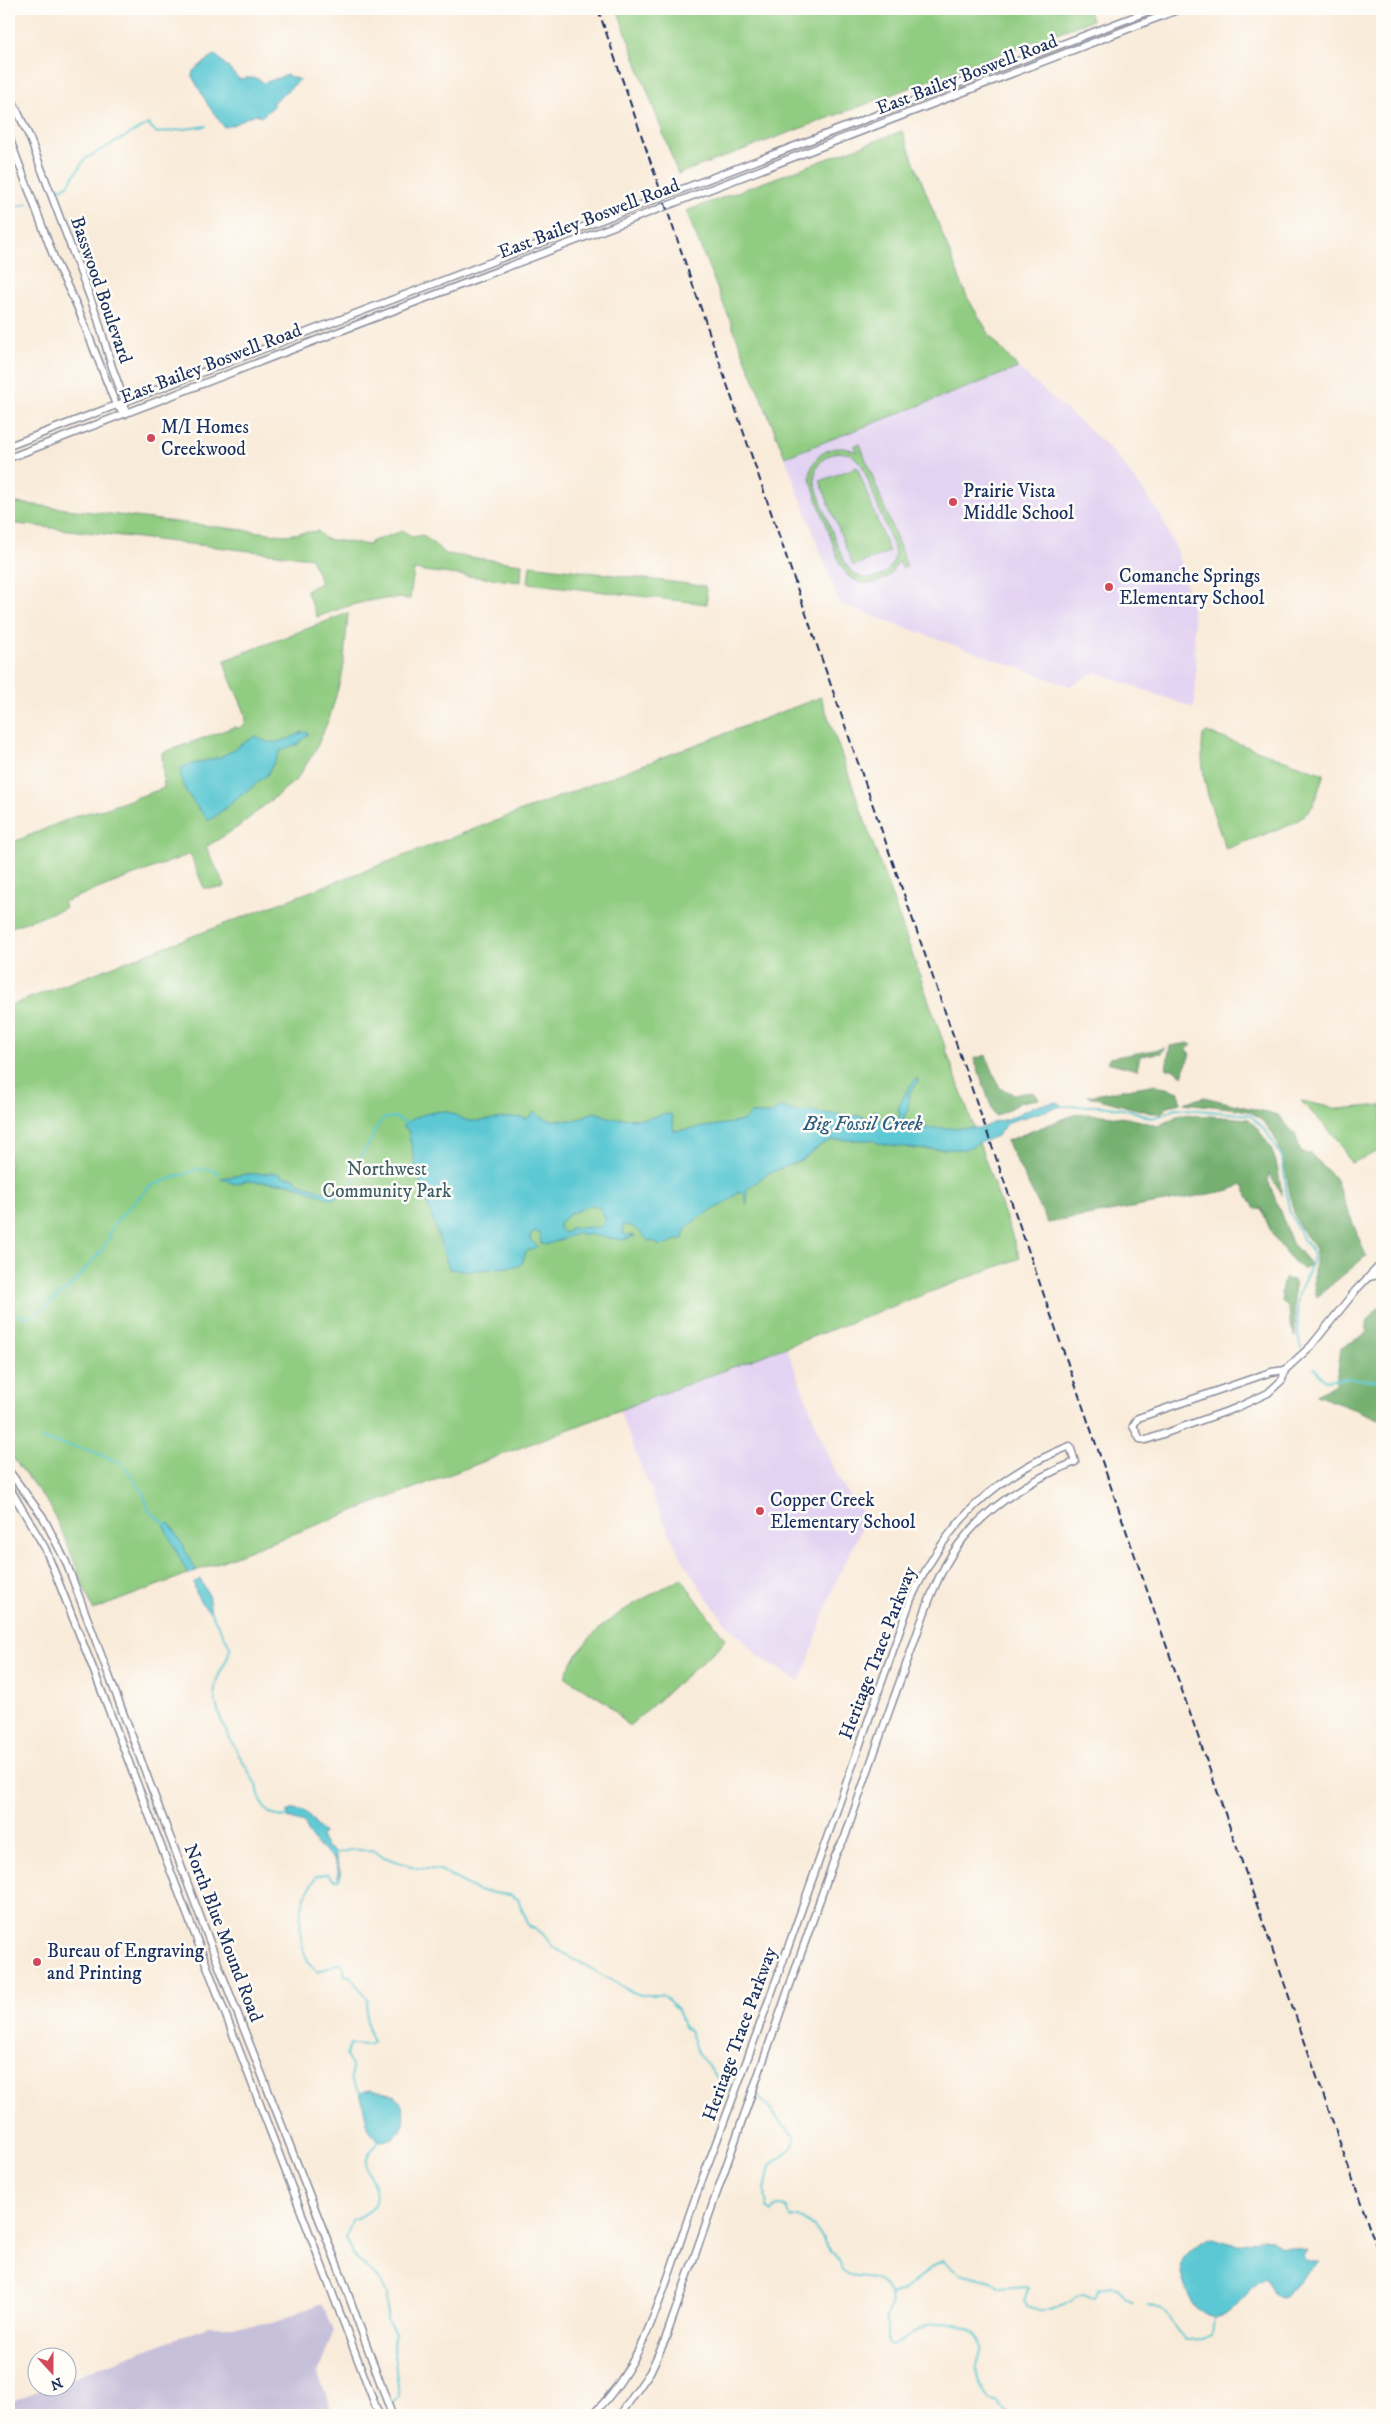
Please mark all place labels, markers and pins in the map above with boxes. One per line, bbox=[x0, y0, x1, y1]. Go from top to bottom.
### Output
place label: M/I Homes Creekwood bbox=[161, 416, 249, 461]
marker: M/I Homes Creekwood bbox=[145, 432, 157, 444]
place label: Prairie Vista Middle School bbox=[963, 480, 1074, 525]
marker: Prairie Vista Middle School bbox=[947, 496, 959, 508]
place label: Comanche Springs Elementary School bbox=[1119, 565, 1265, 610]
marker: Comanche Springs Elementary School bbox=[1103, 581, 1115, 593]
place label: Copper Creek Elementary School bbox=[770, 1489, 916, 1534]
marker: Copper Creek Elementary School bbox=[754, 1505, 766, 1517]
place label: Bureau of Engraving and Printing bbox=[47, 1940, 205, 1985]
marker: Bureau of Engraving and Printing bbox=[31, 1956, 43, 1968]

